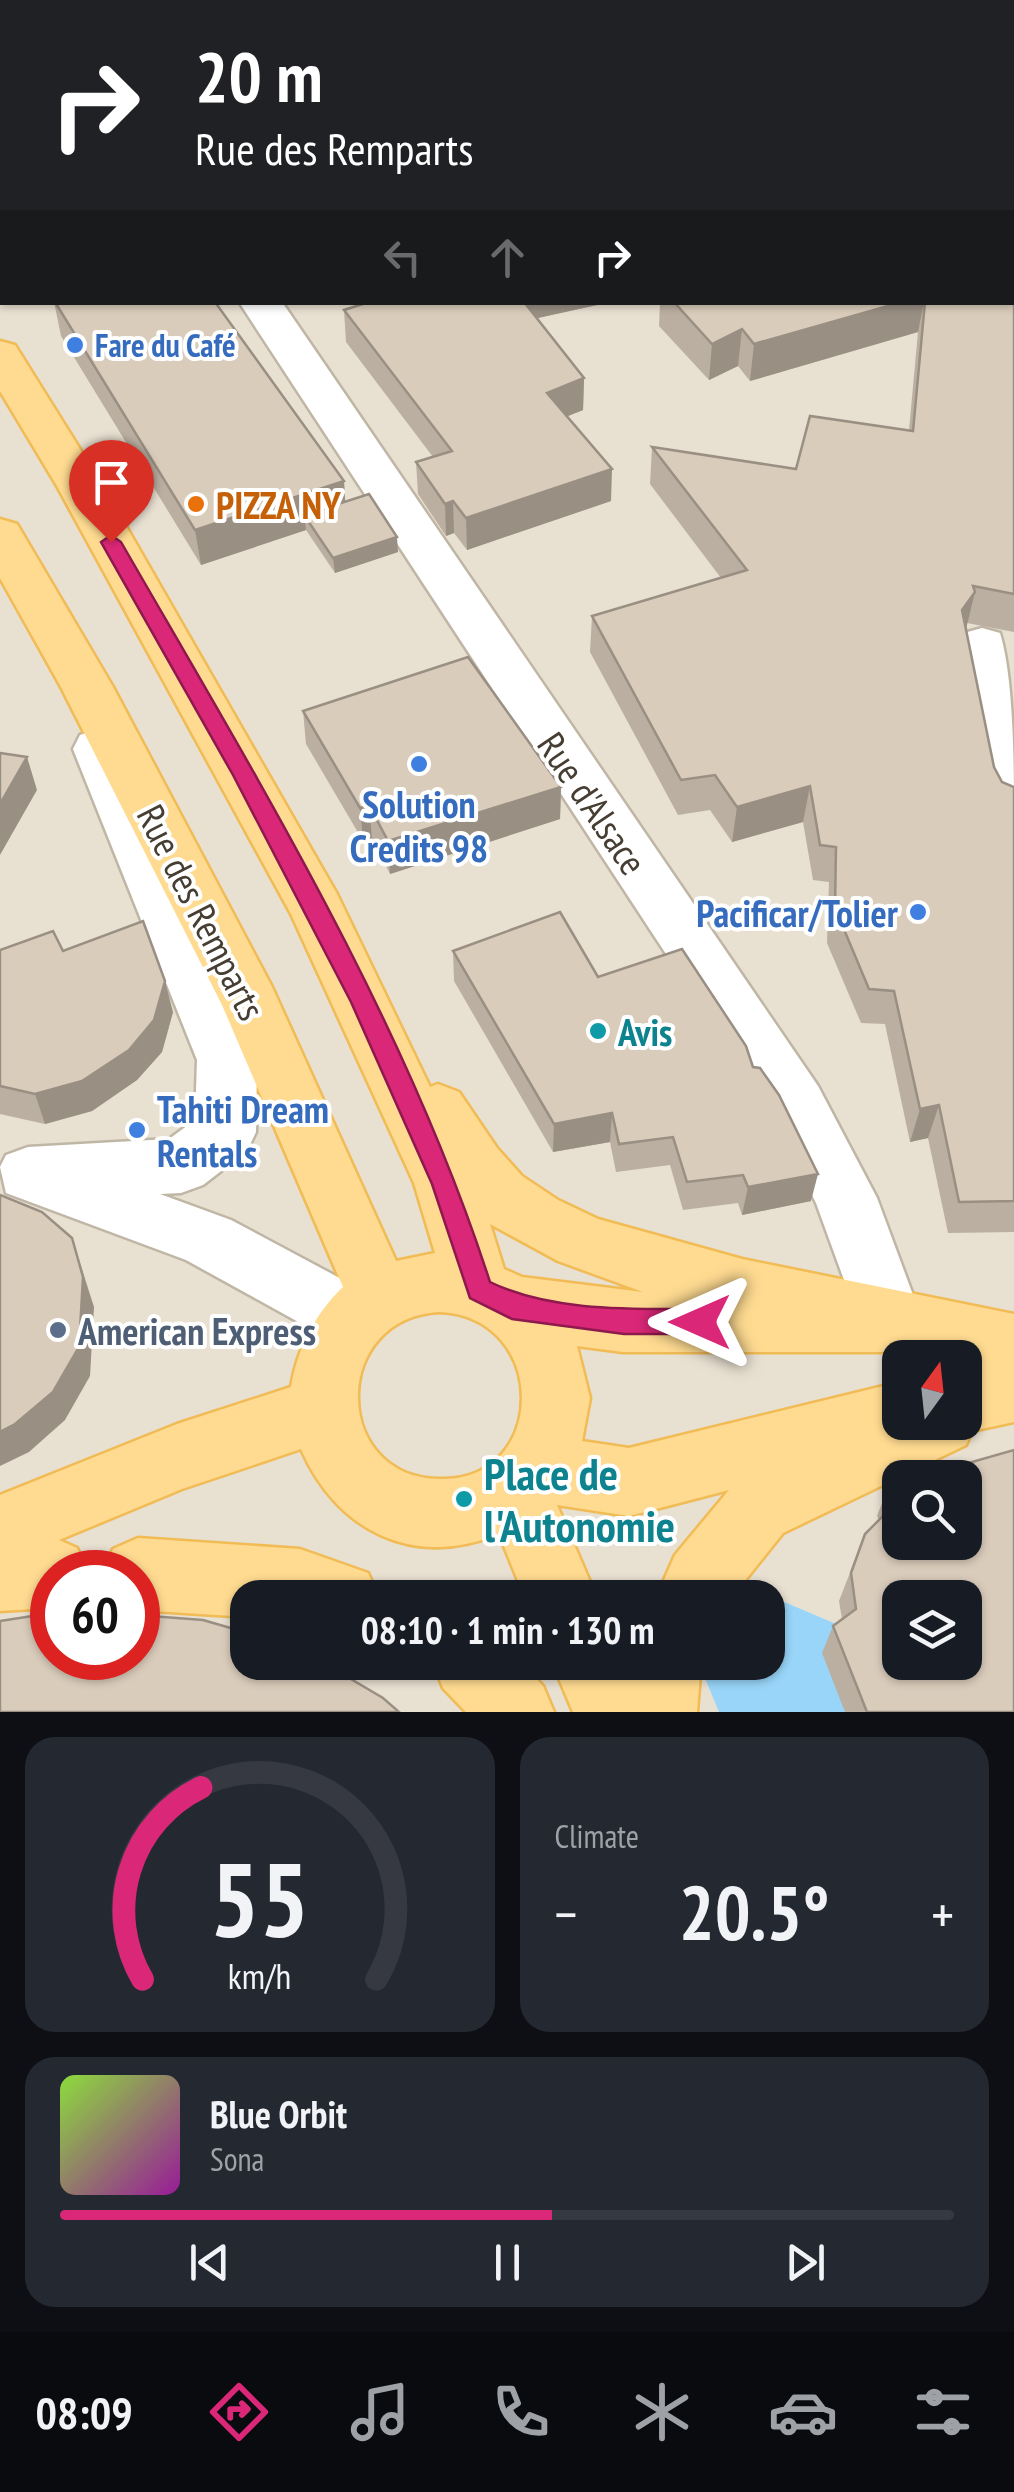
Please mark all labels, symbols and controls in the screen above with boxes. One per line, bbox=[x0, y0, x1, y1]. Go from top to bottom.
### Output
text: 20 m bbox=[195, 31, 323, 121]
icon: right bbox=[30, 40, 160, 170]
text: Rue des Remparts bbox=[195, 119, 473, 177]
icon: left bbox=[375, 230, 430, 285]
icon: ahead bbox=[480, 230, 535, 285]
icon: right bbox=[585, 230, 640, 285]
place label: Fare du Café bbox=[95, 324, 236, 366]
marker: Fare du Café bbox=[64, 334, 86, 356]
pin bbox=[69, 440, 154, 543]
icon: arrive bbox=[84, 455, 139, 510]
place label: PIZZA NY bbox=[216, 480, 341, 529]
marker: PIZZA NY bbox=[185, 493, 207, 515]
street label: Rue d'Alsace bbox=[528, 722, 658, 884]
marker: Solution Credits 98 bbox=[408, 753, 430, 775]
place label: Solution Credits 98 bbox=[350, 779, 488, 872]
street label: Rue des Remparts bbox=[127, 796, 277, 1028]
place label: Pacificar/Tolier bbox=[696, 888, 899, 937]
marker: Pacificar/Tolier bbox=[907, 901, 929, 923]
place label: Avis bbox=[617, 1007, 672, 1056]
marker: Avis bbox=[587, 1020, 609, 1042]
place label: Tahiti Dream Rentals bbox=[157, 1084, 329, 1177]
marker: Tahiti Dream Rentals bbox=[126, 1119, 148, 1141]
position arrow bbox=[648, 1270, 752, 1374]
place label: American Express bbox=[77, 1306, 316, 1355]
marker: American Express bbox=[47, 1319, 69, 1341]
north arrow bbox=[882, 1340, 982, 1440]
map controls bbox=[882, 1340, 982, 1680]
place label: Place de l'Autonomie bbox=[484, 1444, 675, 1554]
button: search bbox=[882, 1460, 982, 1560]
marker: Place de l'Autonomie bbox=[453, 1488, 475, 1510]
speed limit sign: 60 bbox=[30, 1550, 160, 1680]
button: layers bbox=[882, 1580, 982, 1680]
text: 08:10 · 1 min · 130 m bbox=[361, 1605, 654, 1654]
text: Climate bbox=[555, 1815, 639, 1857]
text: 55 bbox=[210, 1831, 309, 1966]
text: 20.5° bbox=[679, 1864, 830, 1961]
text: − bbox=[555, 1878, 577, 1949]
text: + bbox=[931, 1878, 954, 1949]
text: km/h bbox=[228, 1953, 291, 1999]
text: Blue Orbit bbox=[210, 2089, 347, 2138]
text: Sona bbox=[210, 2138, 264, 2180]
icon: previous bbox=[182, 2235, 237, 2290]
icon: pause bbox=[480, 2235, 535, 2290]
icon: next bbox=[778, 2235, 833, 2290]
icon: directions bbox=[204, 2377, 274, 2447]
icon: music bbox=[345, 2377, 415, 2447]
icon: phone bbox=[486, 2377, 556, 2447]
icon: climate bbox=[627, 2377, 697, 2447]
icon: car bbox=[768, 2377, 838, 2447]
icon: filters bbox=[908, 2377, 978, 2447]
text: 08:09 bbox=[35, 2383, 133, 2441]

